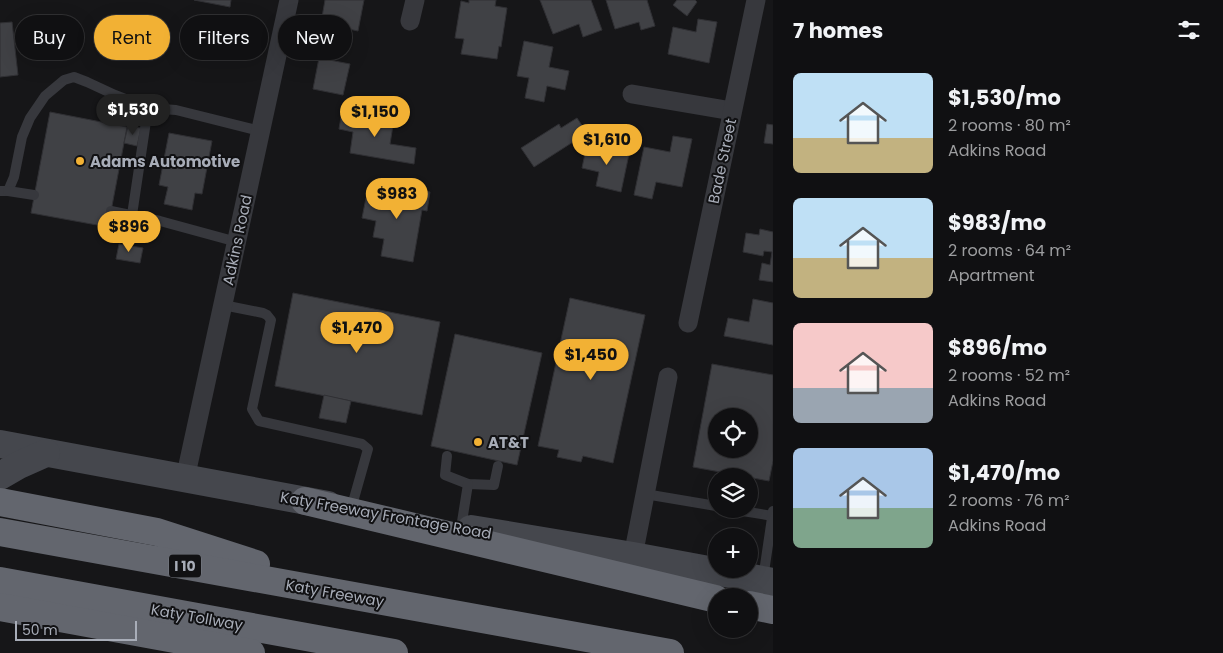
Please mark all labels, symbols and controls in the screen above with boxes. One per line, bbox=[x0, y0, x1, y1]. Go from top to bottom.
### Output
chip: Buy bbox=[15, 15, 84, 60]
chip: Rent bbox=[94, 15, 170, 60]
chip: Filters bbox=[180, 15, 268, 60]
chip: New bbox=[278, 15, 352, 60]
text: 7 homes bbox=[793, 16, 883, 45]
icon: filters bbox=[1175, 16, 1203, 44]
text: $1,530/mo bbox=[948, 83, 1061, 112]
icon: home bbox=[833, 93, 893, 153]
pin: $1,530 bbox=[92, 94, 174, 136]
pin: $1,150 bbox=[334, 96, 416, 138]
text: $1,530 bbox=[107, 98, 159, 121]
text: $1,150 bbox=[351, 100, 399, 123]
text: 2 rooms · 80 m² bbox=[948, 114, 1071, 137]
street label: Bade Street bbox=[703, 116, 741, 206]
pin: $1,610 bbox=[566, 124, 648, 166]
text: $1,610 bbox=[583, 128, 631, 151]
text: Adkins Road bbox=[948, 139, 1046, 162]
place label: Adams Automotive bbox=[90, 151, 240, 172]
marker: Adams Automotive bbox=[74, 155, 86, 167]
pin: $983 bbox=[367, 178, 427, 220]
text: $983 bbox=[377, 182, 417, 205]
street label: Adkins Road bbox=[217, 193, 257, 287]
text: $983/mo bbox=[948, 208, 1046, 237]
pin: $896 bbox=[99, 210, 159, 253]
text: $896 bbox=[109, 215, 149, 238]
icon: home bbox=[833, 218, 893, 278]
text: 2 rooms · 64 m² bbox=[948, 239, 1071, 262]
text: Apartment bbox=[948, 264, 1035, 287]
pin: $1,470 bbox=[316, 312, 398, 354]
text: $1,470 bbox=[332, 316, 382, 339]
text: $896/mo bbox=[948, 333, 1047, 362]
pin: $1,450 bbox=[550, 338, 632, 381]
text: $1,450 bbox=[565, 343, 617, 366]
icon: home bbox=[833, 343, 893, 403]
text: 2 rooms · 52 m² bbox=[948, 364, 1070, 387]
text: Adkins Road bbox=[948, 389, 1046, 412]
map controls bbox=[708, 408, 758, 638]
button: locate bbox=[708, 408, 758, 458]
place label: AT&T bbox=[488, 432, 529, 453]
marker: AT&T bbox=[472, 436, 484, 448]
text: $1,470/mo bbox=[948, 458, 1060, 487]
button: layers bbox=[708, 468, 758, 518]
icon: home bbox=[833, 468, 893, 528]
street label: Katy Freeway Frontage Road bbox=[279, 486, 493, 544]
text: 2 rooms · 76 m² bbox=[948, 489, 1070, 512]
text: Adkins Road bbox=[948, 514, 1046, 537]
button: + bbox=[708, 528, 758, 578]
road number: I 10 bbox=[169, 554, 201, 578]
street label: Katy Freeway bbox=[284, 574, 386, 612]
button: − bbox=[708, 588, 758, 638]
street label: Katy Tollway bbox=[149, 599, 245, 636]
scale bar bbox=[15, 618, 138, 641]
text: 50 m bbox=[22, 620, 58, 640]

